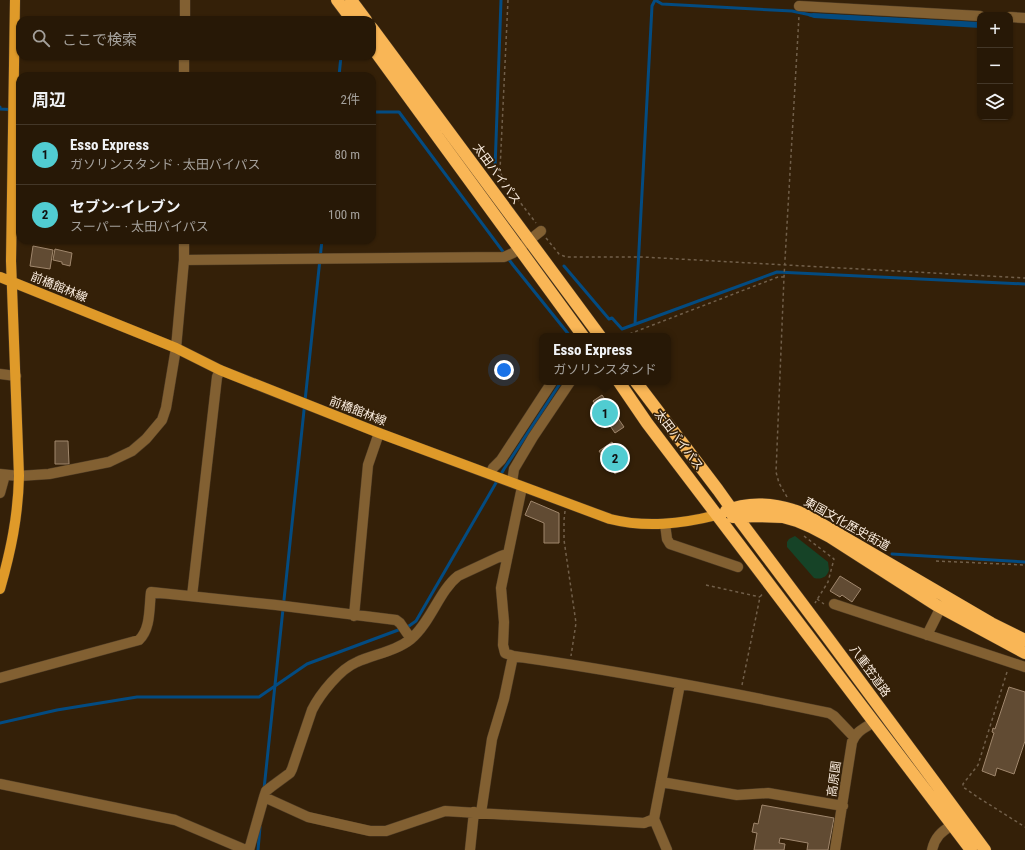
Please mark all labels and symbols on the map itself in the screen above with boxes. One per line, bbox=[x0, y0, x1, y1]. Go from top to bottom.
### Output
street label: 太田バイパス bbox=[470, 141, 524, 207]
street label: 前橋館林線 bbox=[29, 269, 89, 305]
your location bbox=[494, 360, 514, 380]
street label: 前橋館林線 bbox=[327, 394, 389, 428]
pin: 1 bbox=[592, 398, 618, 428]
street label: 太田バイパス bbox=[652, 407, 706, 473]
pin: 2 bbox=[602, 443, 628, 473]
street label: 東国文化歴史街道 bbox=[802, 495, 892, 553]
street label: 八重笠道路 bbox=[847, 643, 893, 699]
street label: 高原園 bbox=[825, 760, 843, 798]

